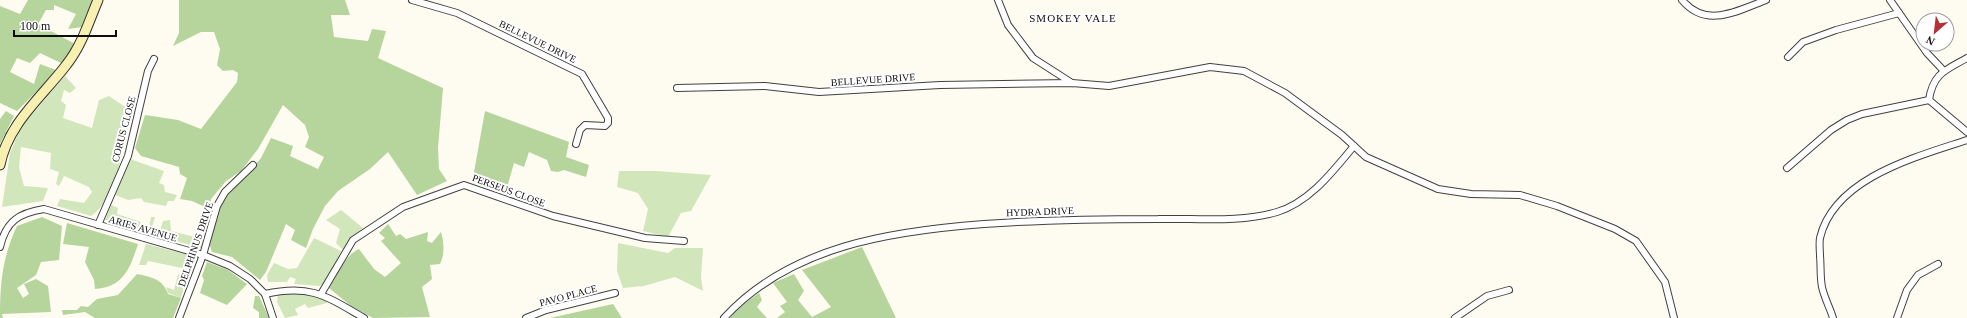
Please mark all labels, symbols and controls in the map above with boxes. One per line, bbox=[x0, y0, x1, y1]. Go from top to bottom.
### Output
scale bar bbox=[14, 12, 116, 38]
district label: SMOKEY VALE bbox=[1029, 12, 1117, 24]
north arrow bbox=[1915, 12, 1955, 52]
street label: BELLEVUE DRIVE bbox=[497, 18, 578, 65]
text: 100 m bbox=[20, 19, 51, 33]
text: N bbox=[1924, 34, 1937, 48]
street label: BELLEVUE DRIVE bbox=[830, 71, 916, 88]
street label: CORUS CLOSE bbox=[109, 95, 138, 163]
street label: PERSEUS CLOSE bbox=[471, 172, 547, 209]
street label: DELPHINUS DRIVE bbox=[176, 200, 215, 288]
street label: HYDRA DRIVE bbox=[1006, 205, 1074, 218]
street label: ARIES AVENUE bbox=[107, 213, 178, 244]
street label: PAVO PLACE bbox=[538, 283, 598, 308]

